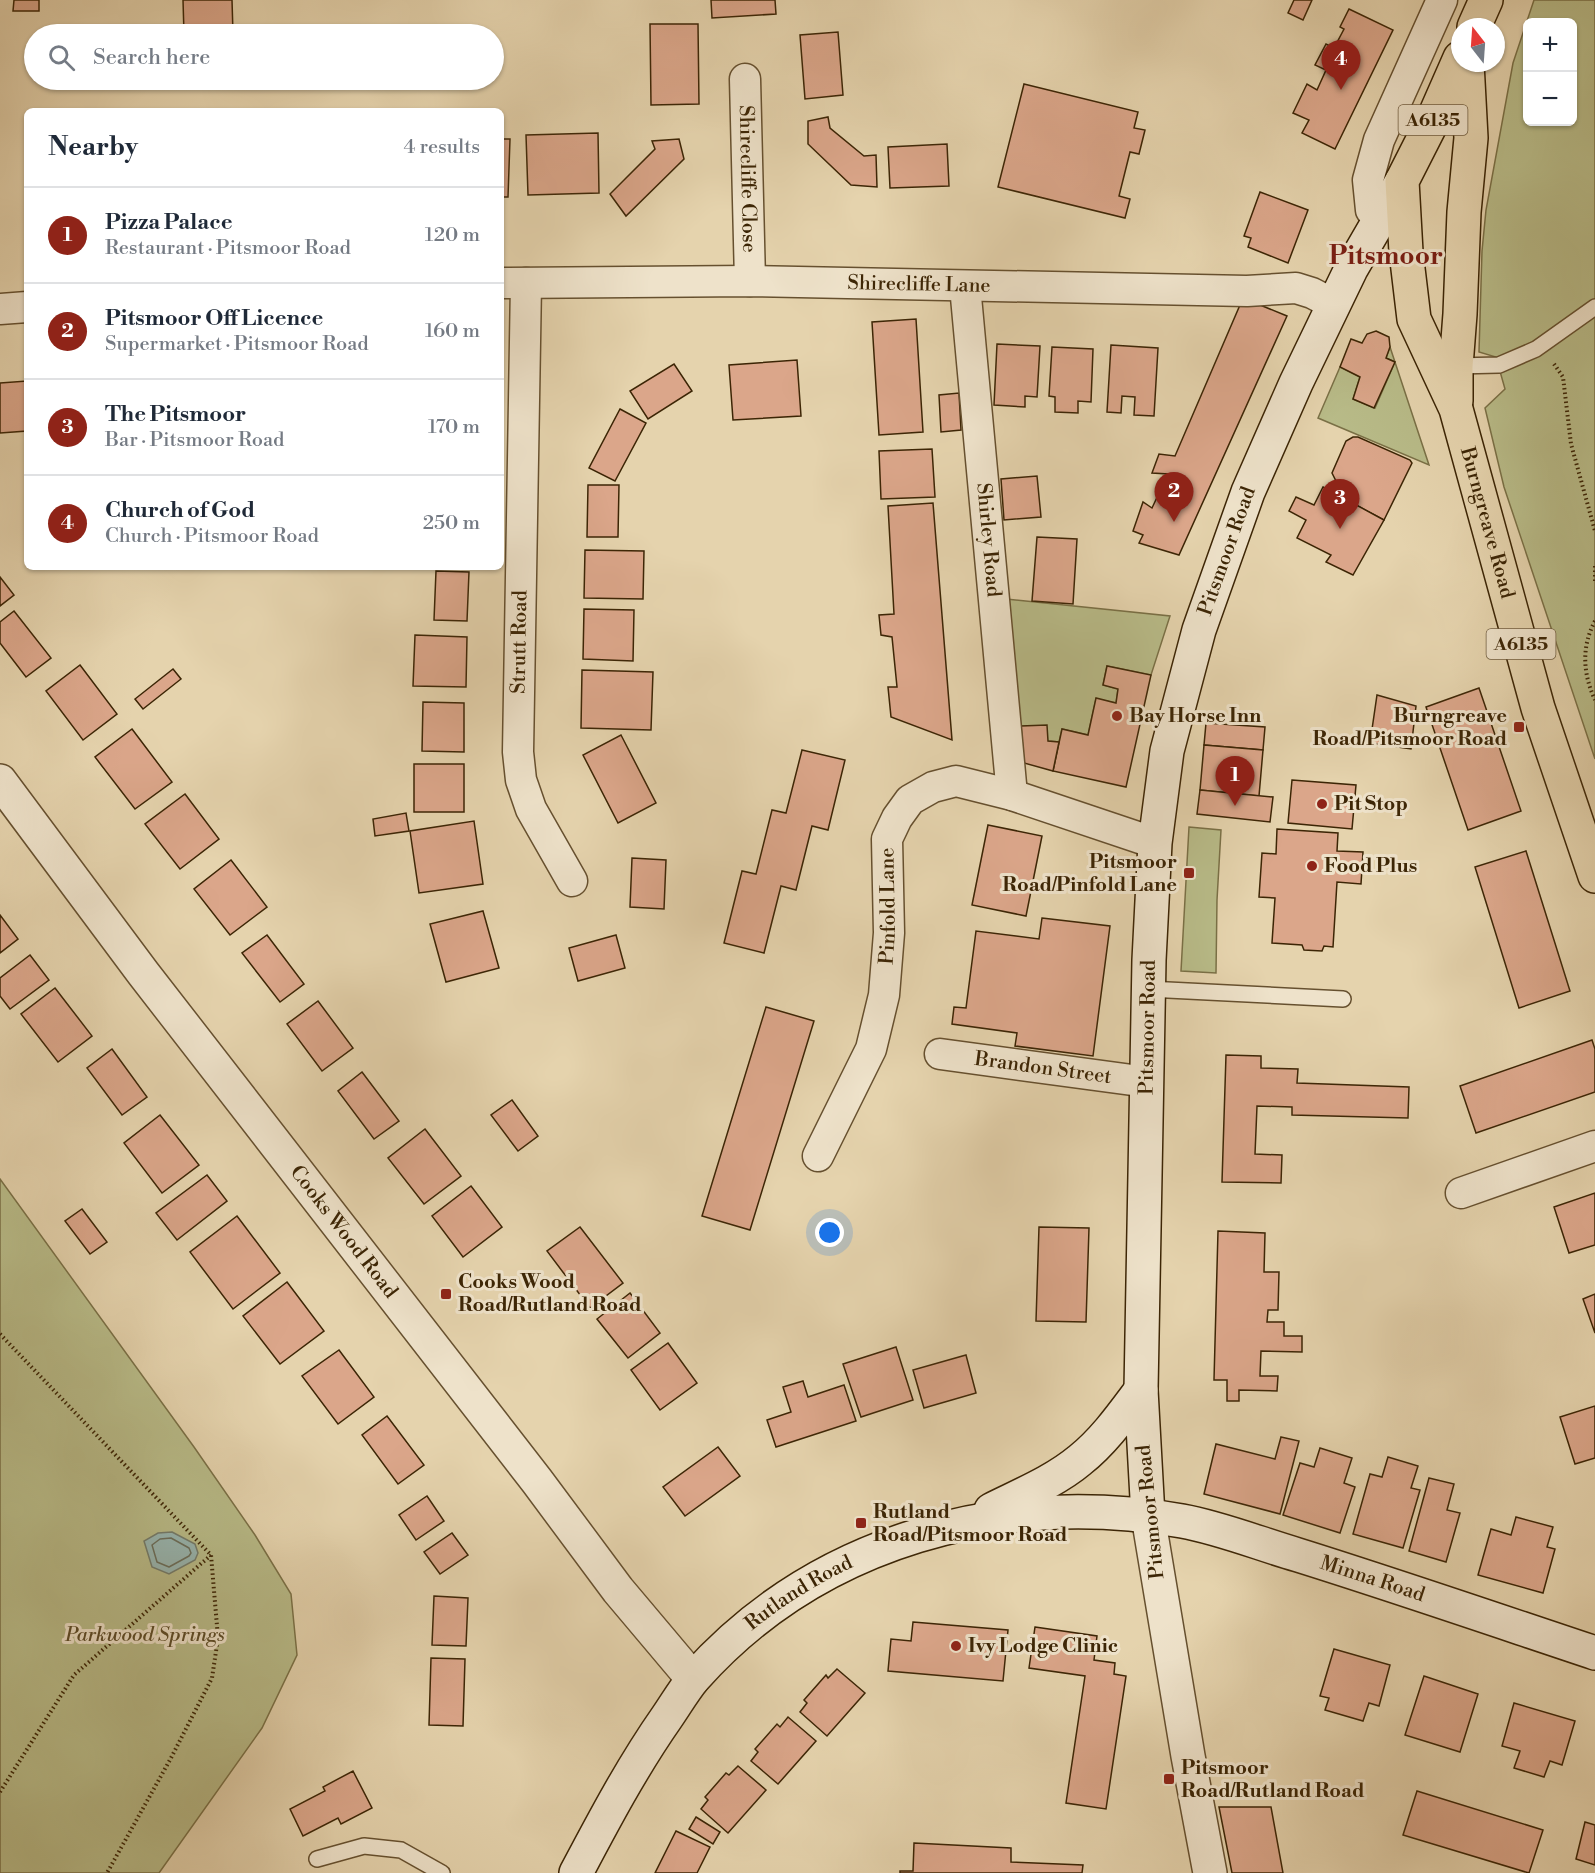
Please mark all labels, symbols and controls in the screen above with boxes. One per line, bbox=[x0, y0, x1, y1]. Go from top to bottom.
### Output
north arrow bbox=[1451, 18, 1505, 72]
map controls bbox=[1523, 18, 1577, 126]
button: + bbox=[1523, 18, 1577, 72]
search box bbox=[24, 24, 504, 90]
pin: 4 bbox=[1322, 40, 1360, 90]
icon: search bbox=[45, 41, 78, 74]
text: Search here bbox=[93, 44, 210, 71]
button: − bbox=[1523, 72, 1577, 126]
street label: Shirecliffe Close bbox=[733, 105, 762, 253]
road number: A6135 bbox=[1398, 105, 1468, 135]
text: Nearby bbox=[48, 131, 138, 163]
text: 4 results bbox=[403, 135, 480, 160]
text: Pizza Palace bbox=[105, 209, 233, 236]
text: 1 bbox=[63, 223, 72, 248]
text: 120 m bbox=[425, 223, 480, 248]
text: Restaurant · Pitsmoor Road bbox=[105, 236, 351, 261]
district label: Pitsmoor bbox=[1329, 240, 1443, 272]
street label: Shirecliffe Lane bbox=[847, 270, 991, 298]
text: Pitsmoor Off Licence bbox=[105, 305, 323, 332]
text: 2 bbox=[61, 319, 74, 344]
text: 160 m bbox=[425, 319, 480, 344]
text: Supermarket · Pitsmoor Road bbox=[105, 332, 369, 357]
text: The Pitsmoor bbox=[105, 401, 246, 428]
text: 3 bbox=[61, 415, 74, 440]
text: 170 m bbox=[428, 415, 480, 440]
text: Bar · Pitsmoor Road bbox=[105, 428, 284, 453]
street label: Burngreave Road bbox=[1454, 443, 1520, 602]
pin: 2 bbox=[1154, 472, 1194, 522]
pin: 3 bbox=[1320, 480, 1360, 529]
street label: Shirley Road bbox=[971, 482, 1006, 599]
street label: Pitsmoor Road bbox=[1193, 483, 1262, 619]
text: Church of God bbox=[105, 497, 255, 524]
text: 4 bbox=[61, 511, 74, 536]
text: 250 m bbox=[423, 511, 480, 536]
text: Church · Pitsmoor Road bbox=[105, 524, 319, 549]
street label: Strutt Road bbox=[507, 589, 533, 694]
road number: A6135 bbox=[1486, 629, 1556, 659]
place label: Bay Horse Inn bbox=[1129, 704, 1262, 729]
place label: Burngreave Road/Pitsmoor Road bbox=[1313, 704, 1507, 752]
marker: Bay Horse Inn bbox=[1110, 709, 1124, 723]
marker: Burngreave Road/Pitsmoor Road bbox=[1512, 720, 1526, 734]
pin: 1 bbox=[1216, 756, 1254, 806]
place label: Pit Stop bbox=[1334, 792, 1408, 817]
marker: Pit Stop bbox=[1315, 797, 1329, 811]
street label: Pinfold Lane bbox=[874, 847, 902, 966]
place label: Pitsmoor Road/Pinfold Lane bbox=[1002, 850, 1177, 898]
place label: Food Plus bbox=[1324, 854, 1417, 879]
marker: Food Plus bbox=[1305, 859, 1319, 873]
marker: Pitsmoor Road/Pinfold Lane bbox=[1182, 866, 1196, 880]
street label: Pitsmoor Road bbox=[1134, 959, 1162, 1095]
street label: Brandon Street bbox=[972, 1046, 1113, 1090]
street label: Cooks Wood Road bbox=[284, 1160, 404, 1304]
your location bbox=[815, 1218, 844, 1247]
place label: Cooks Wood Road/Rutland Road bbox=[458, 1270, 642, 1318]
marker: Cooks Wood Road/Rutland Road bbox=[439, 1287, 453, 1301]
street label: Pitsmoor Road bbox=[1131, 1443, 1170, 1580]
place label: Rutland Road/Pitsmoor Road bbox=[873, 1500, 1068, 1548]
marker: Rutland Road/Pitsmoor Road bbox=[854, 1516, 868, 1530]
street label: Rutland Road bbox=[740, 1550, 857, 1636]
street label: Minna Road bbox=[1317, 1550, 1429, 1608]
park label: Parkwood Springs bbox=[64, 1623, 225, 1648]
place label: Ivy Lodge Clinic bbox=[968, 1634, 1118, 1659]
marker: Ivy Lodge Clinic bbox=[949, 1639, 963, 1653]
place label: Pitsmoor Road/Rutland Road bbox=[1181, 1756, 1365, 1804]
marker: Pitsmoor Road/Rutland Road bbox=[1162, 1772, 1176, 1786]

